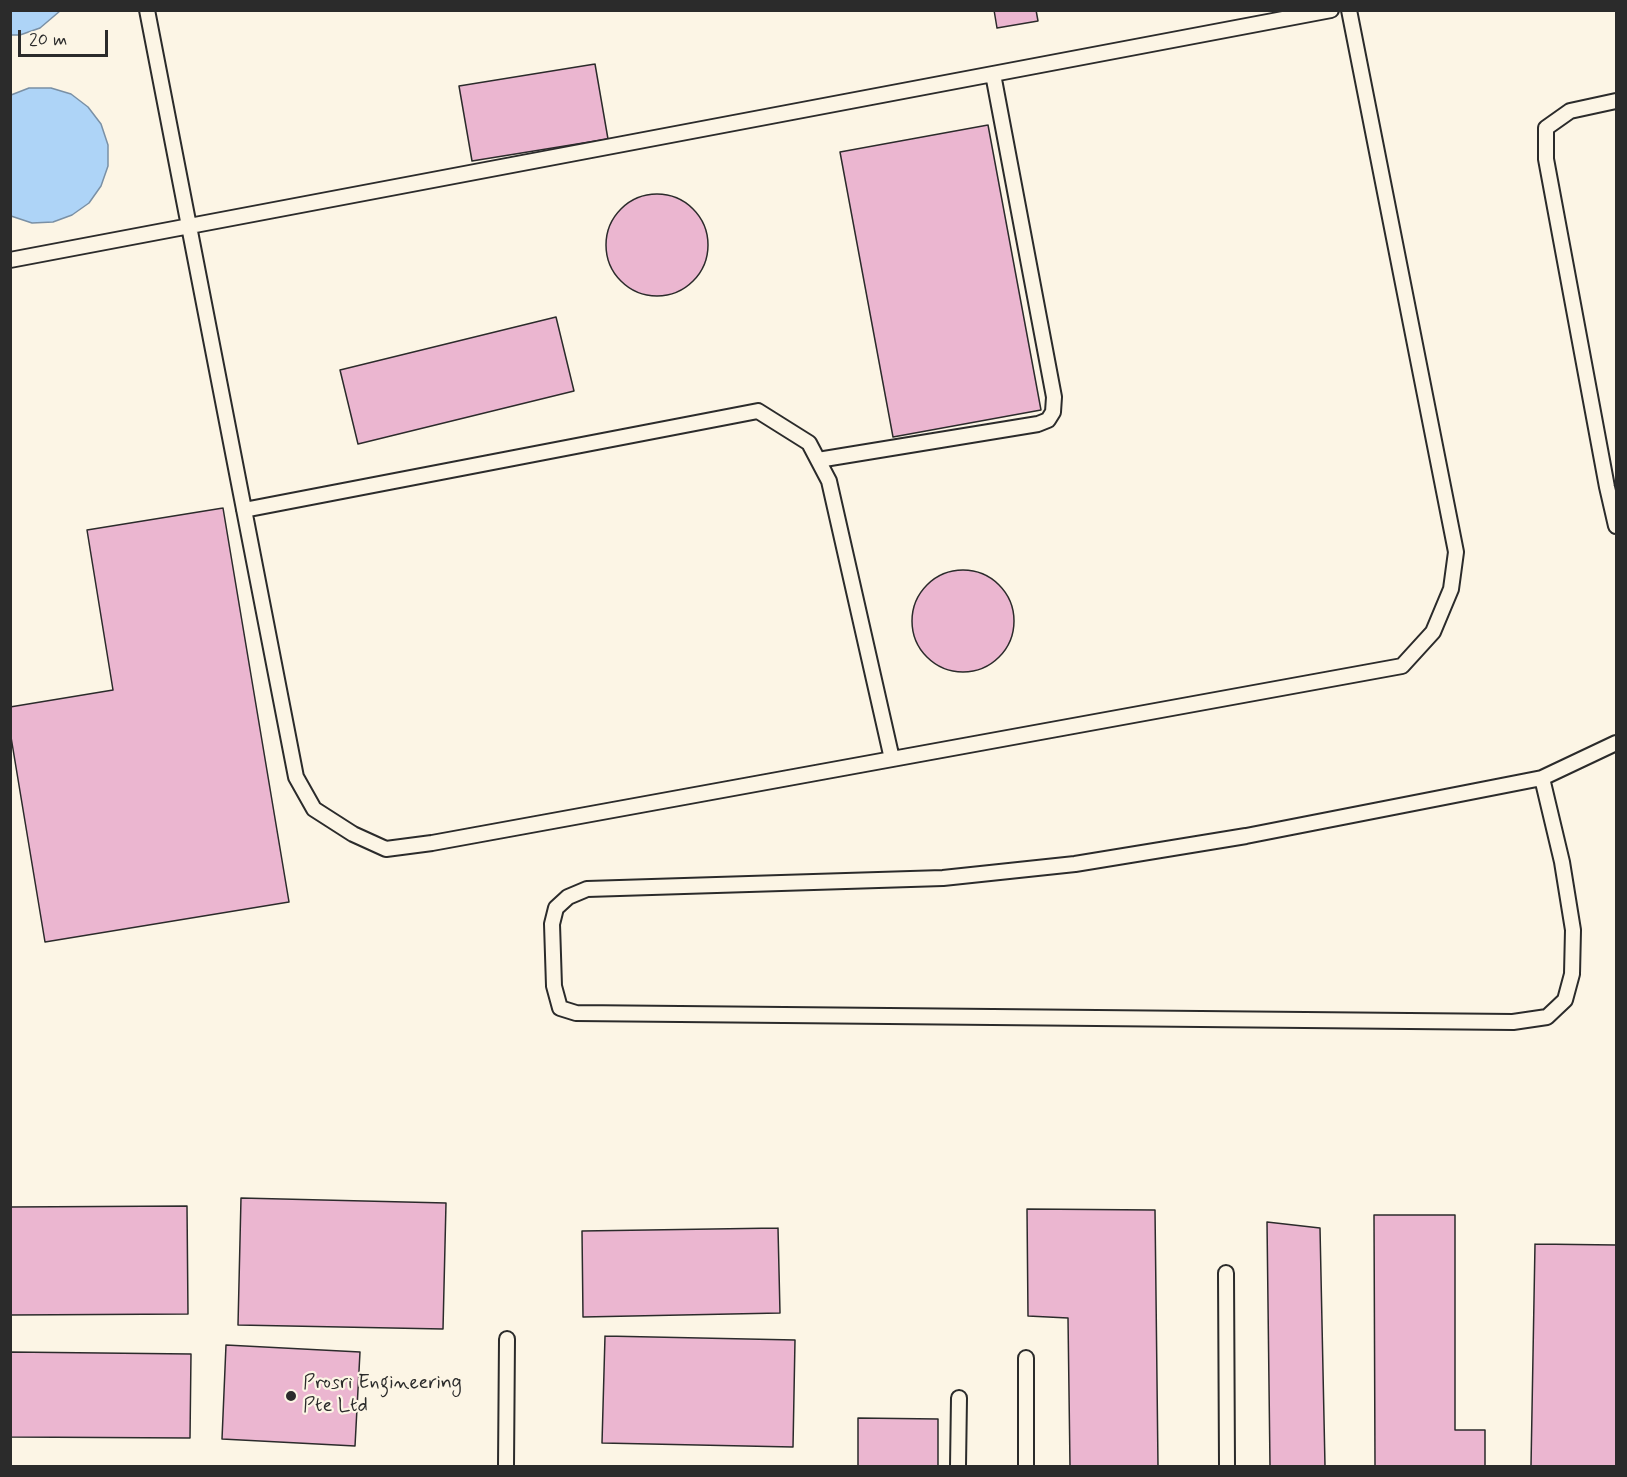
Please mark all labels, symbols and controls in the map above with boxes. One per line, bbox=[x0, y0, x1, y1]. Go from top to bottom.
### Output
scale bar bbox=[21, 18, 111, 56]
text: 20 m bbox=[29, 28, 67, 52]
place label: Prosri Engineering Pte Ltd bbox=[303, 1372, 462, 1419]
marker: Prosri Engineering Pte Ltd bbox=[284, 1389, 298, 1403]

